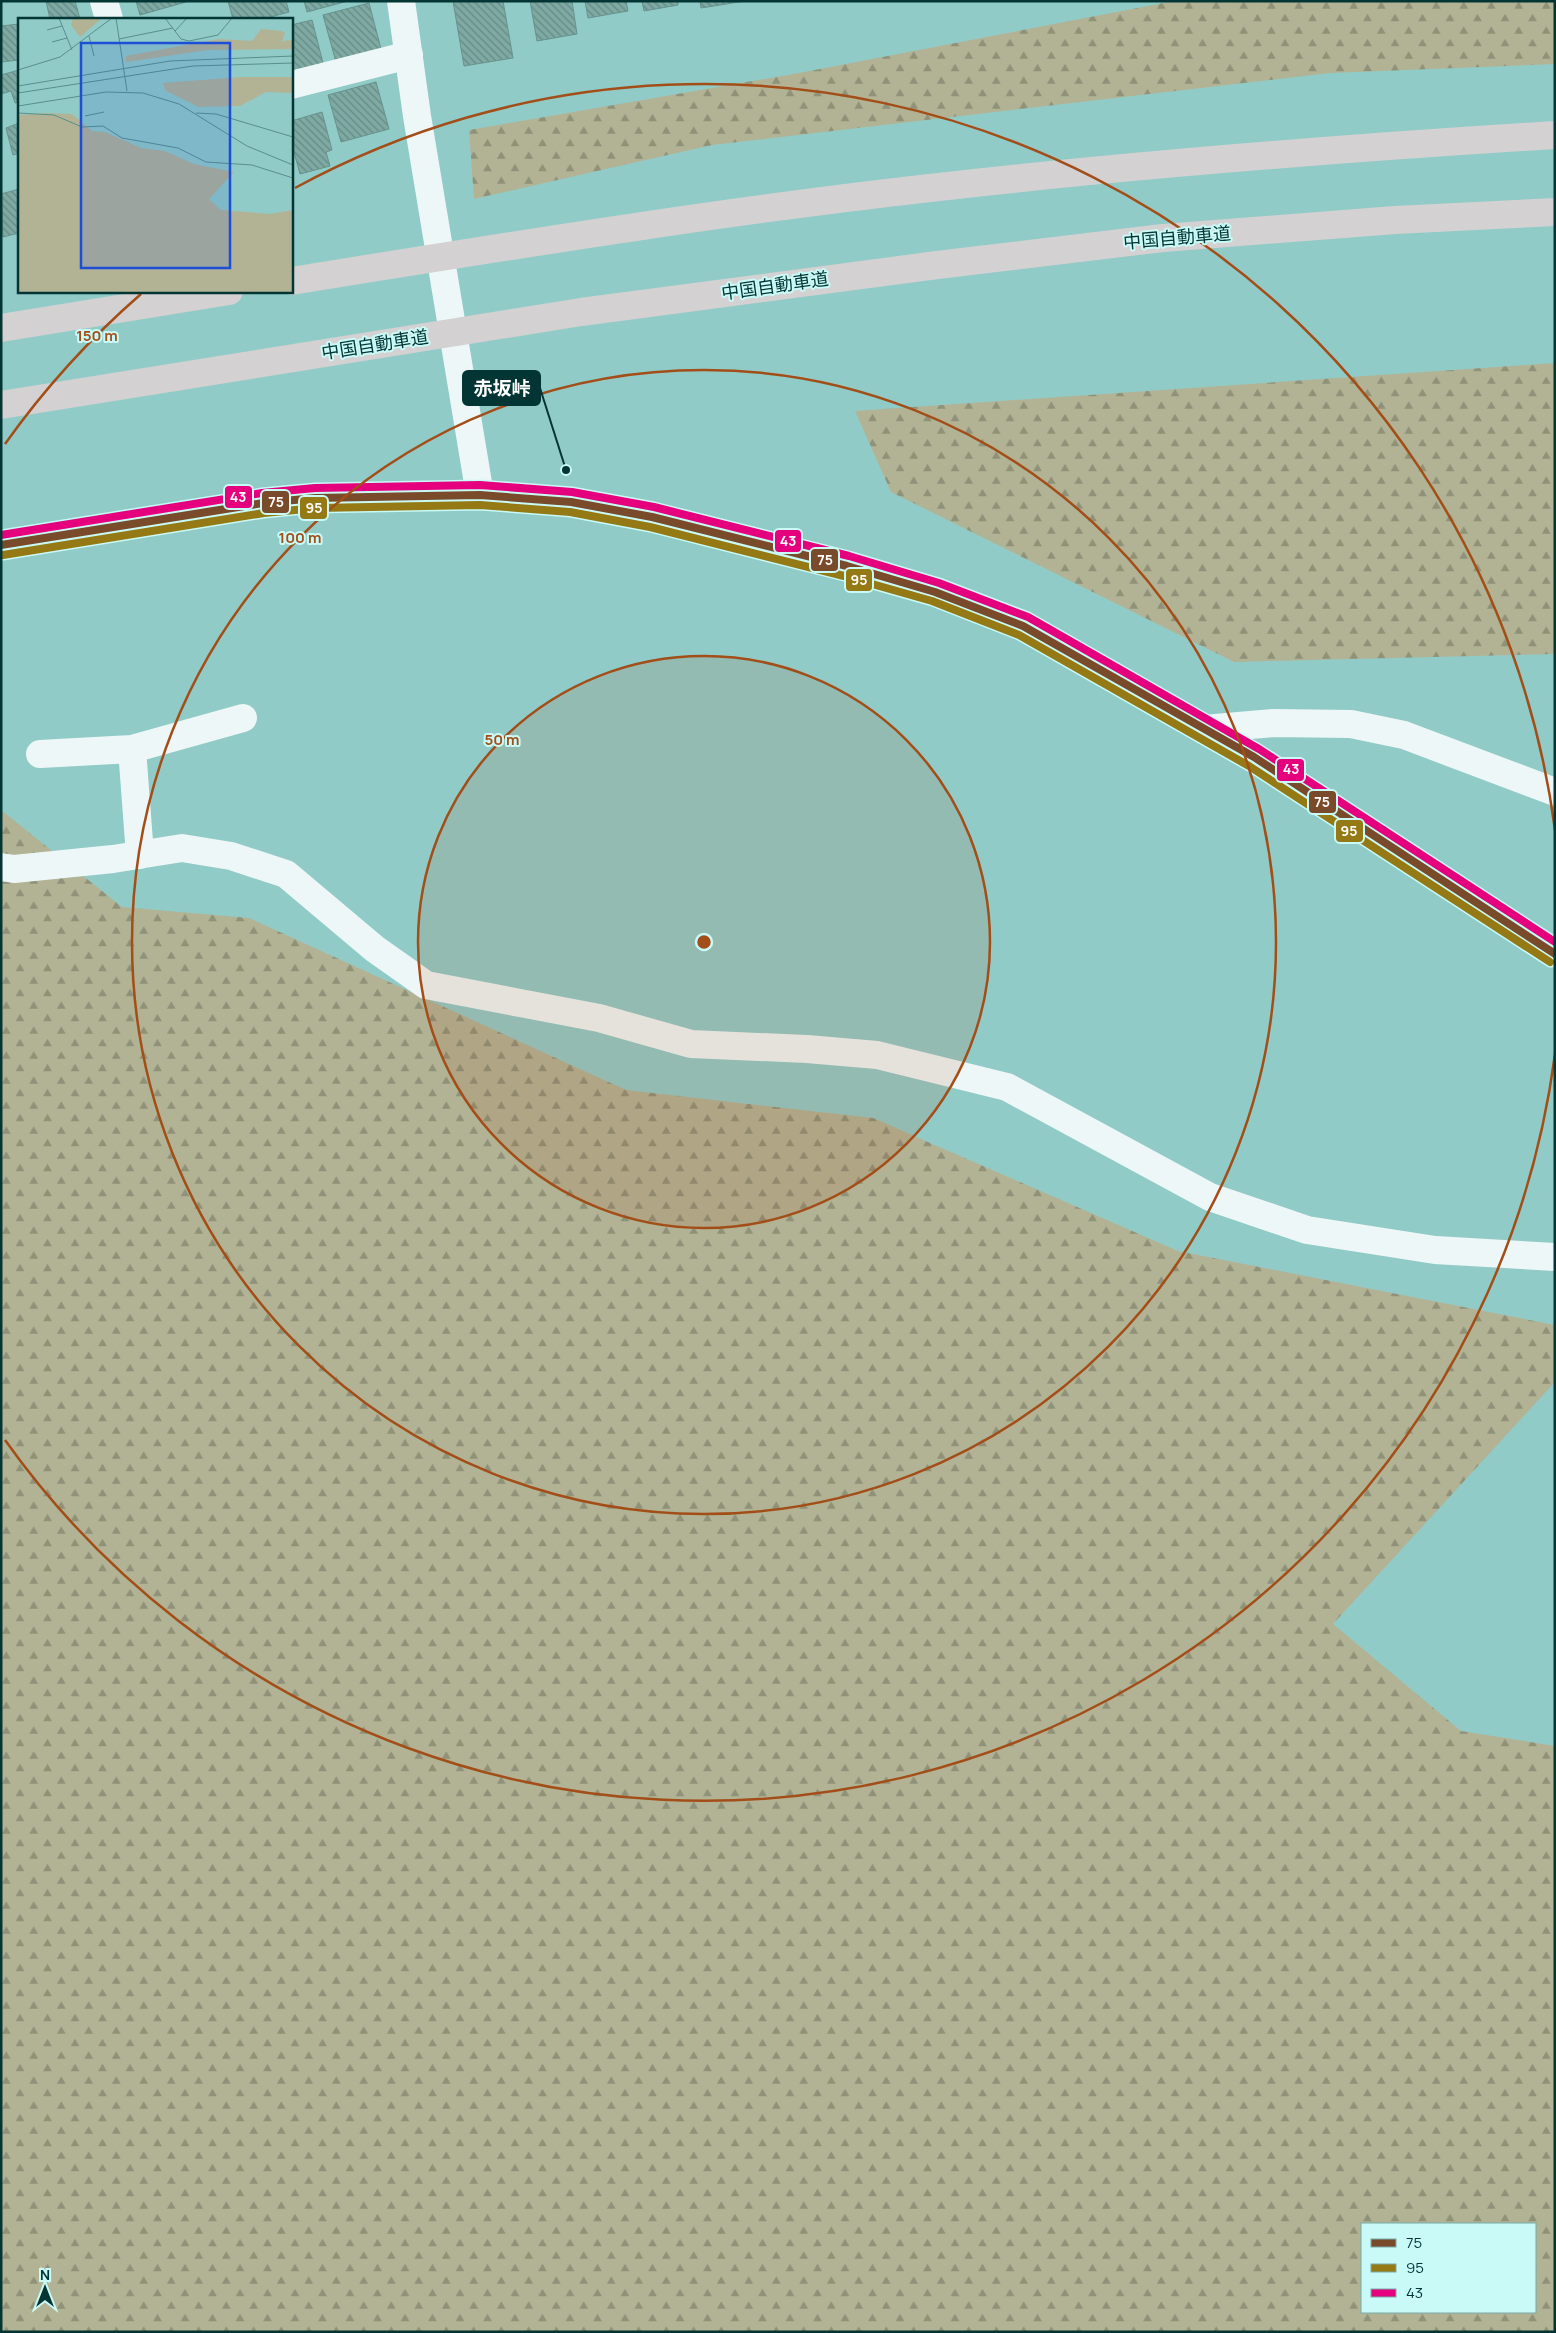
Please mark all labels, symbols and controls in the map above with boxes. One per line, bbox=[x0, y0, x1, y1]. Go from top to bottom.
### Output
inset map bbox=[18, 18, 292, 292]
street label: 中国自動車道 bbox=[1122, 220, 1232, 254]
street label: 中国自動車道 bbox=[720, 266, 830, 304]
street label: 中国自動車道 bbox=[320, 324, 430, 364]
text: 150 m bbox=[76, 325, 118, 346]
callout: 赤坂峠 bbox=[463, 371, 540, 405]
text: 赤坂峠 bbox=[473, 375, 531, 401]
line badge: 43 bbox=[224, 485, 253, 509]
text: 43 bbox=[230, 487, 246, 506]
line badge: 75 bbox=[261, 490, 290, 514]
text: 75 bbox=[268, 492, 284, 511]
line badge: 95 bbox=[299, 496, 328, 520]
text: 95 bbox=[306, 498, 322, 517]
text: 100 m bbox=[279, 527, 321, 548]
line badge: 43 bbox=[774, 529, 802, 553]
text: 43 bbox=[780, 531, 796, 550]
line badge: 75 bbox=[810, 548, 839, 572]
text: 75 bbox=[817, 550, 833, 569]
line badge: 95 bbox=[845, 568, 873, 592]
text: 95 bbox=[851, 570, 867, 589]
text: 50 m bbox=[484, 729, 520, 750]
line badge: 43 bbox=[1276, 758, 1305, 782]
text: 43 bbox=[1283, 759, 1299, 778]
line badge: 75 bbox=[1308, 790, 1337, 814]
text: 75 bbox=[1314, 792, 1330, 811]
line badge: 95 bbox=[1335, 819, 1364, 843]
text: 95 bbox=[1341, 821, 1357, 840]
centre of rings bbox=[695, 933, 713, 951]
legend bbox=[1361, 2223, 1536, 2313]
text: 75 bbox=[1406, 2232, 1422, 2253]
text: 95 bbox=[1406, 2257, 1424, 2278]
north arrow bbox=[20, 2263, 70, 2313]
text: N bbox=[40, 2265, 50, 2284]
text: 43 bbox=[1406, 2282, 1423, 2303]

